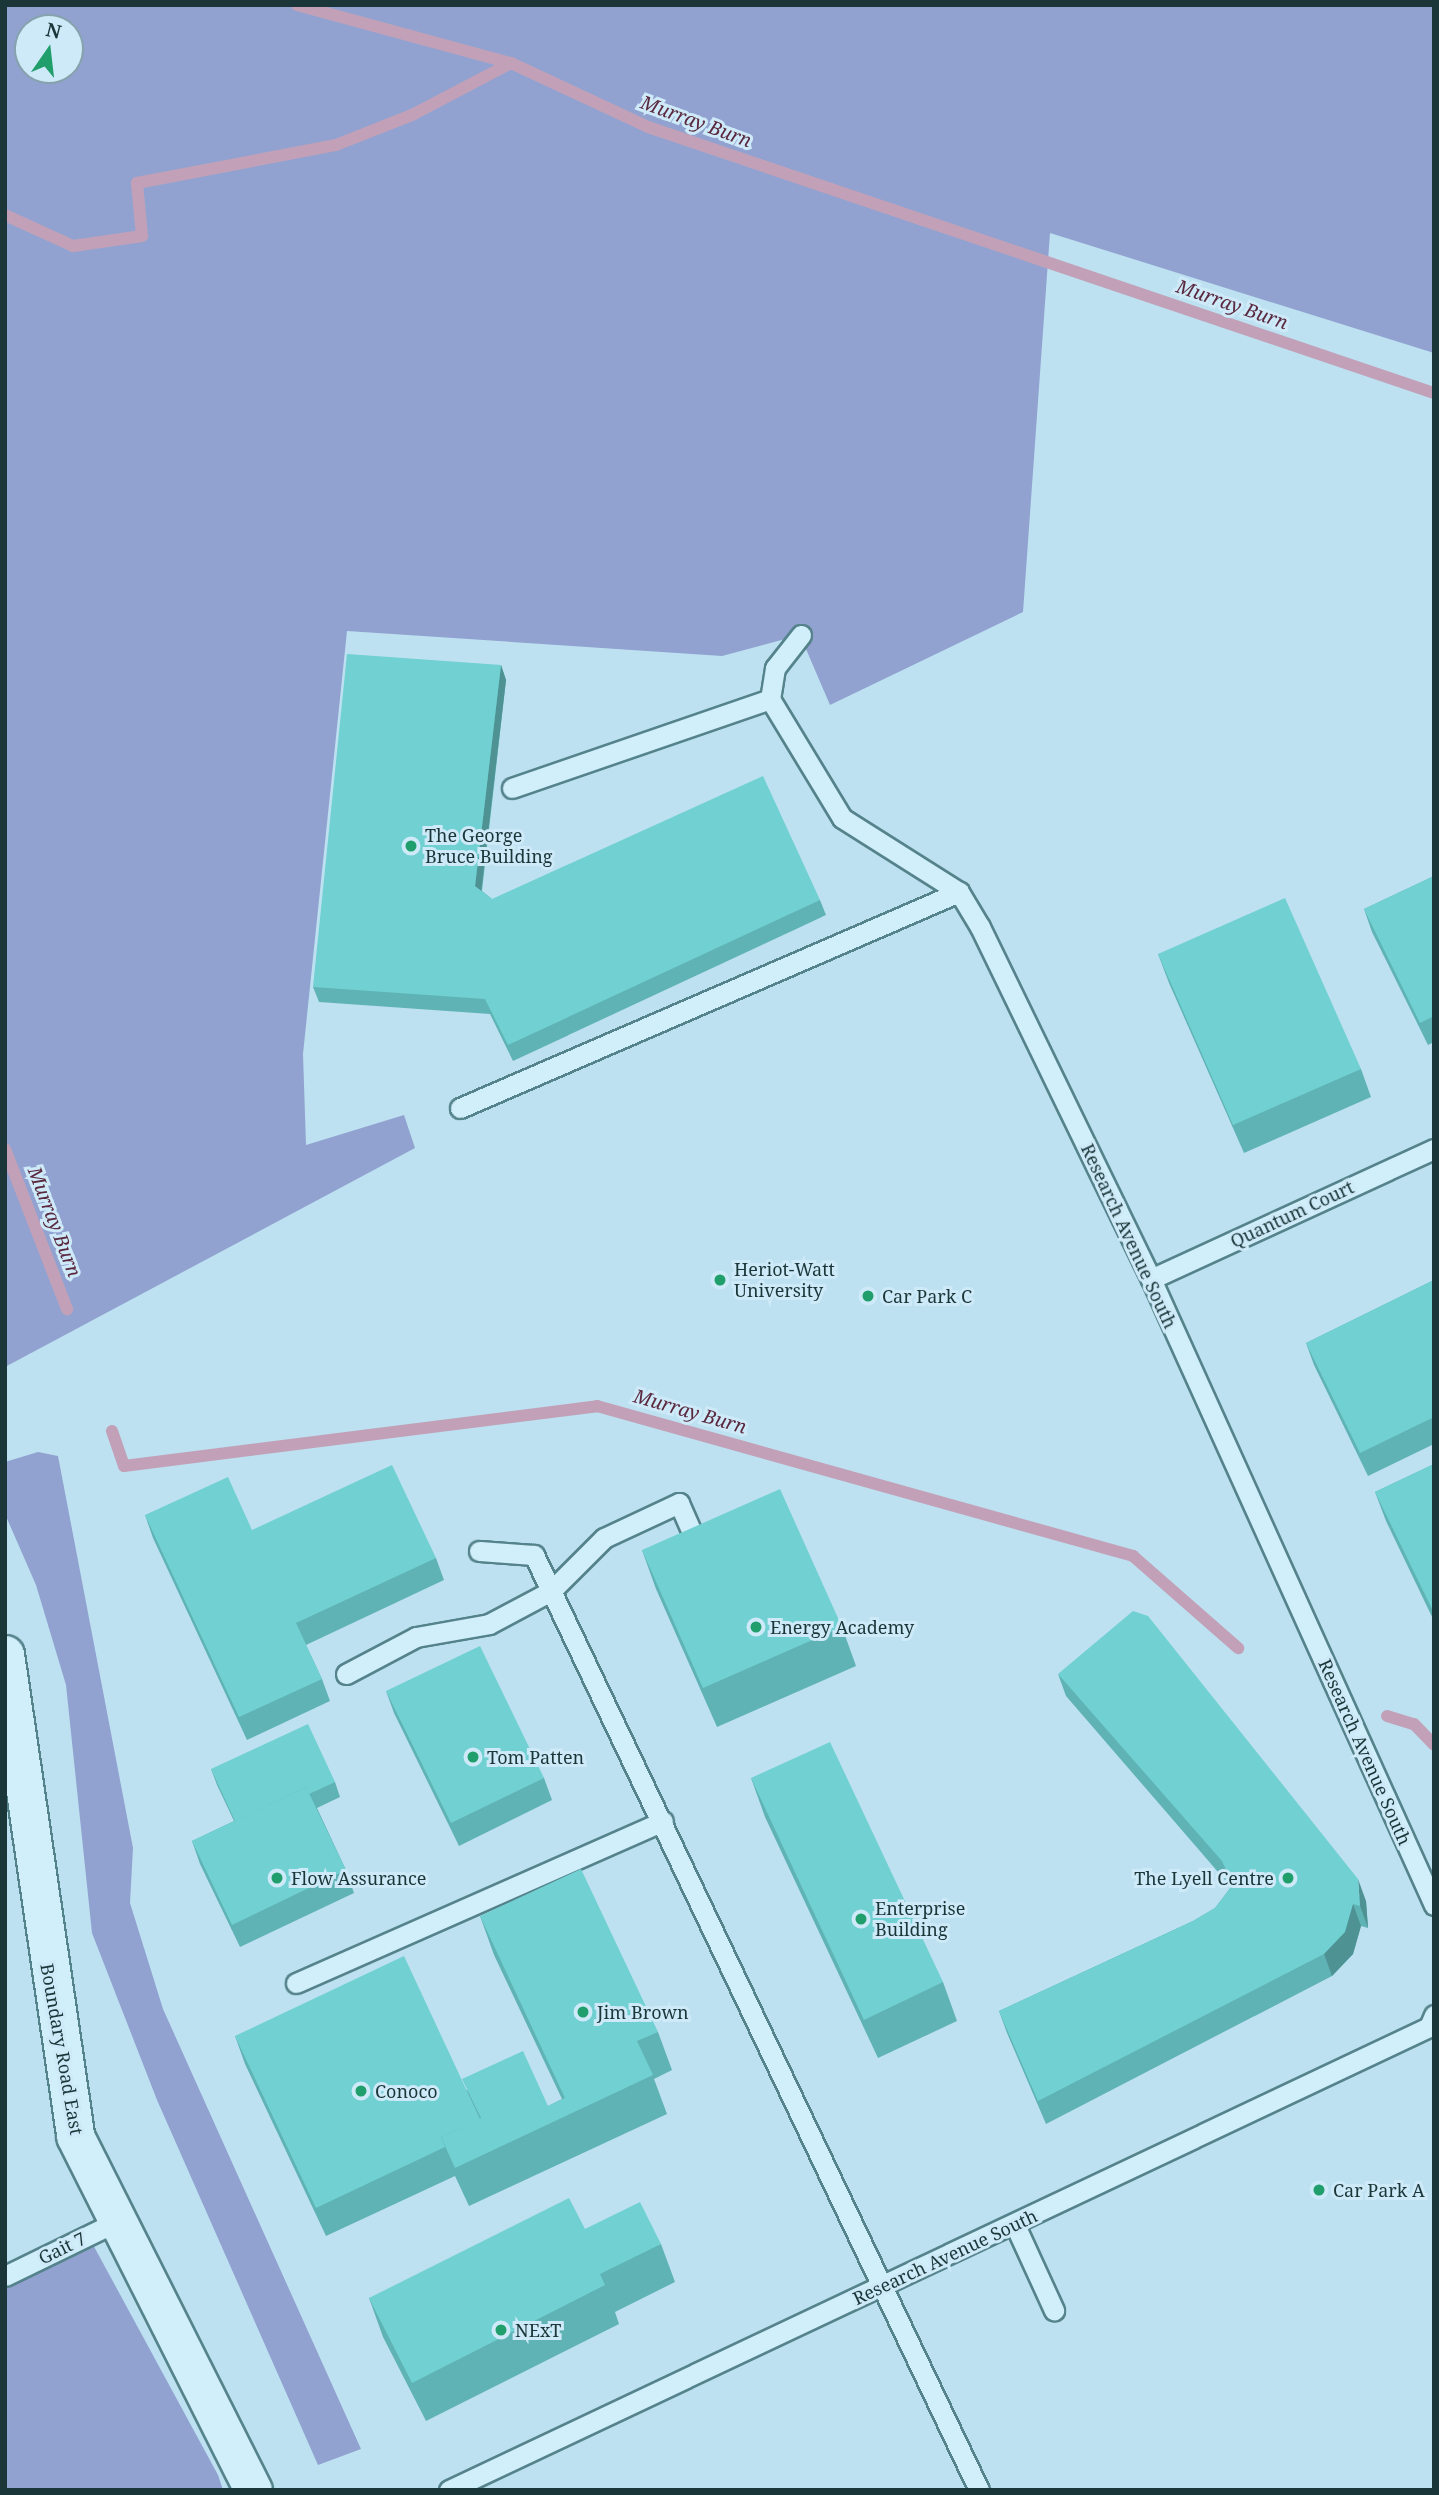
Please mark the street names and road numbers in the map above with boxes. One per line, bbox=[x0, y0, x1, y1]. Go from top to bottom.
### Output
street label: Research Avenue South bbox=[1077, 1140, 1181, 1332]
street label: Quantum Court bbox=[1227, 1176, 1357, 1252]
street label: Research Avenue South bbox=[1314, 1656, 1416, 1848]
street label: Boundary Road East bbox=[36, 1962, 88, 2136]
street label: Research Avenue South bbox=[849, 2205, 1041, 2309]
street label: Gait 7 bbox=[35, 2227, 89, 2269]

